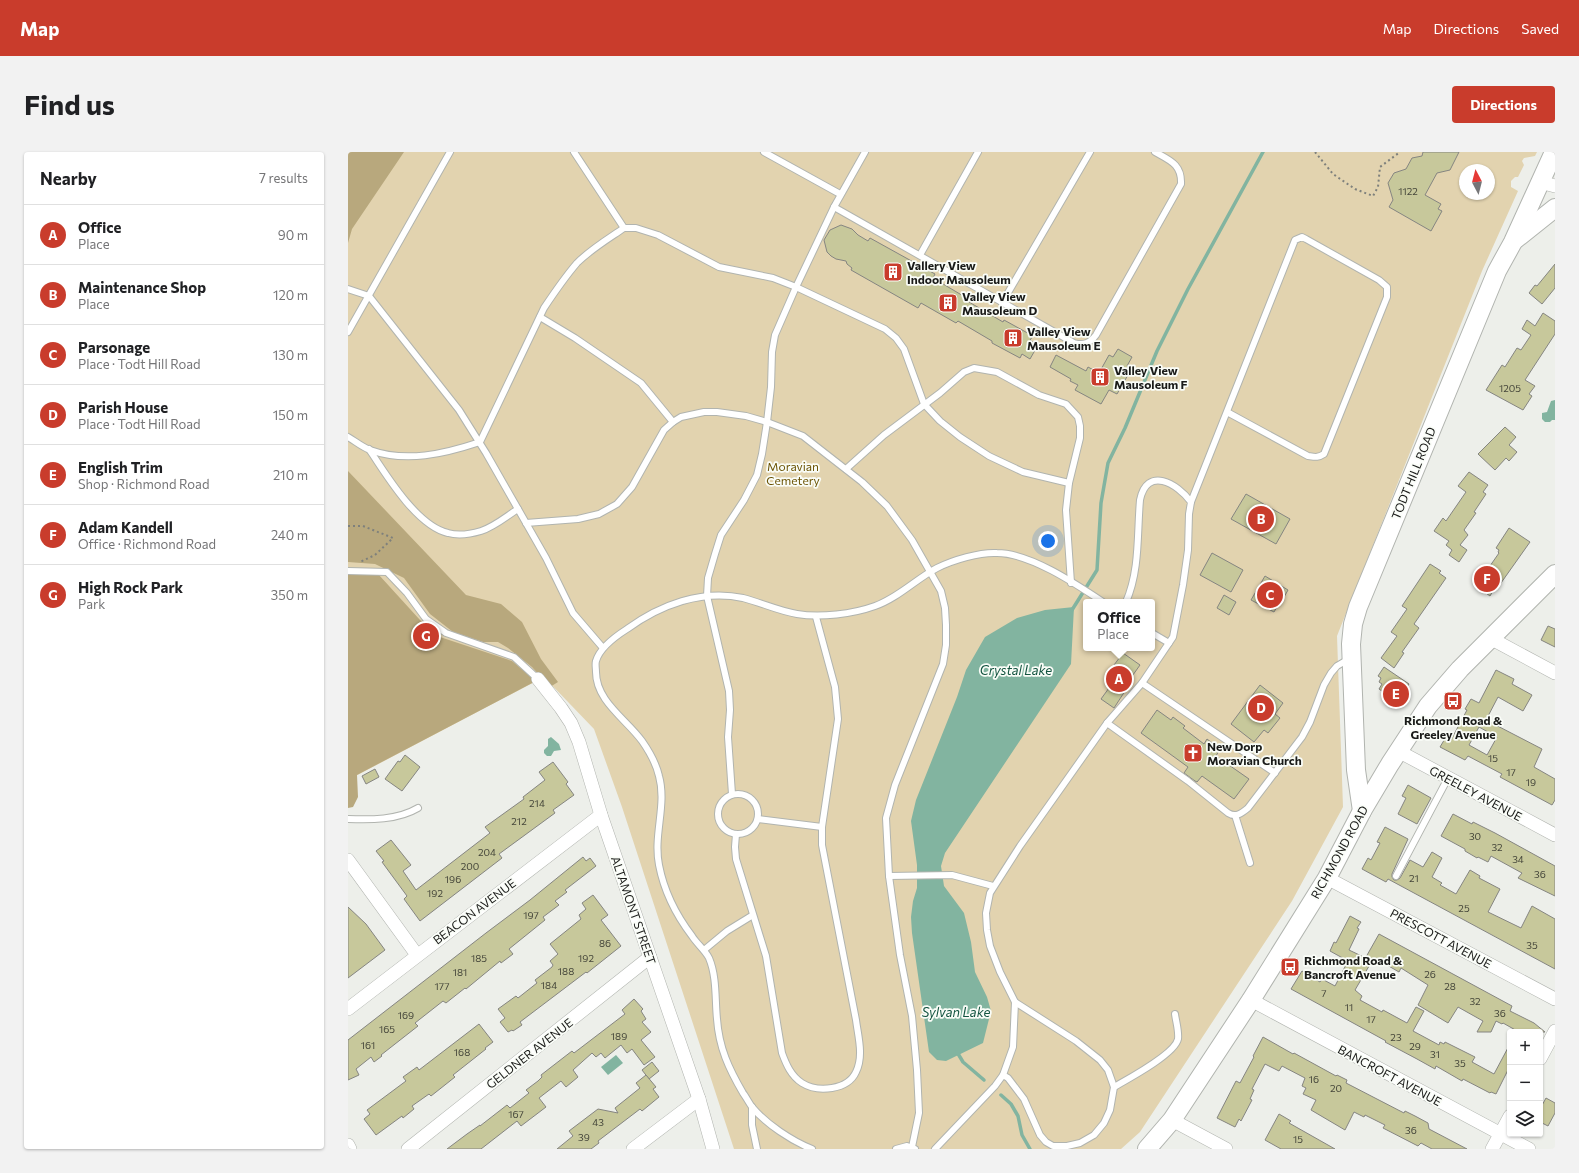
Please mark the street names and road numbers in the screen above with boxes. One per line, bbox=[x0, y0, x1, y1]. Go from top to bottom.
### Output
street label: TODT HILL ROAD bbox=[1388, 425, 1438, 521]
street label: GREELEY AVENUE bbox=[1427, 763, 1525, 823]
street label: RICHMOND ROAD bbox=[1308, 803, 1370, 901]
street label: ALTAMONT STREET bbox=[609, 854, 659, 966]
street label: BEACON AVENUE bbox=[430, 875, 518, 947]
street label: PRESCOTT AVENUE bbox=[1388, 905, 1494, 971]
street label: GELDNER AVENUE bbox=[483, 1015, 575, 1091]
street label: BANCROFT AVENUE bbox=[1336, 1042, 1444, 1108]

